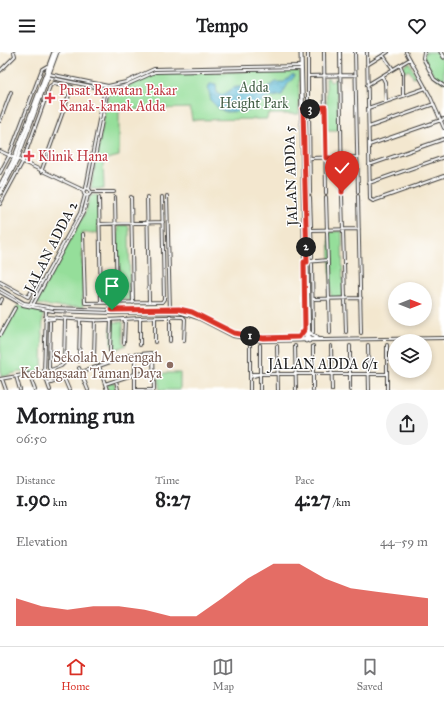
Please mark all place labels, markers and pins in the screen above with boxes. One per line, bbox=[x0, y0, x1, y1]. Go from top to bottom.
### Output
place label: Pusat Rawatan Pakar Kanak-kanak Adda bbox=[59, 82, 178, 115]
marker: Pusat Rawatan Pakar Kanak-kanak Adda bbox=[44, 92, 56, 104]
pin: 3 bbox=[300, 99, 320, 119]
place label: Klinik Hana bbox=[38, 148, 108, 165]
marker: Klinik Hana bbox=[23, 150, 35, 162]
pin bbox=[325, 151, 359, 192]
pin: 2 bbox=[296, 237, 316, 257]
pin bbox=[95, 269, 129, 310]
pin: 1 bbox=[240, 326, 260, 346]
place label: Sekolah Menengah Kebangsaan Taman Daya bbox=[20, 349, 162, 382]
marker: Sekolah Menengah Kebangsaan Taman Daya bbox=[165, 360, 175, 370]

